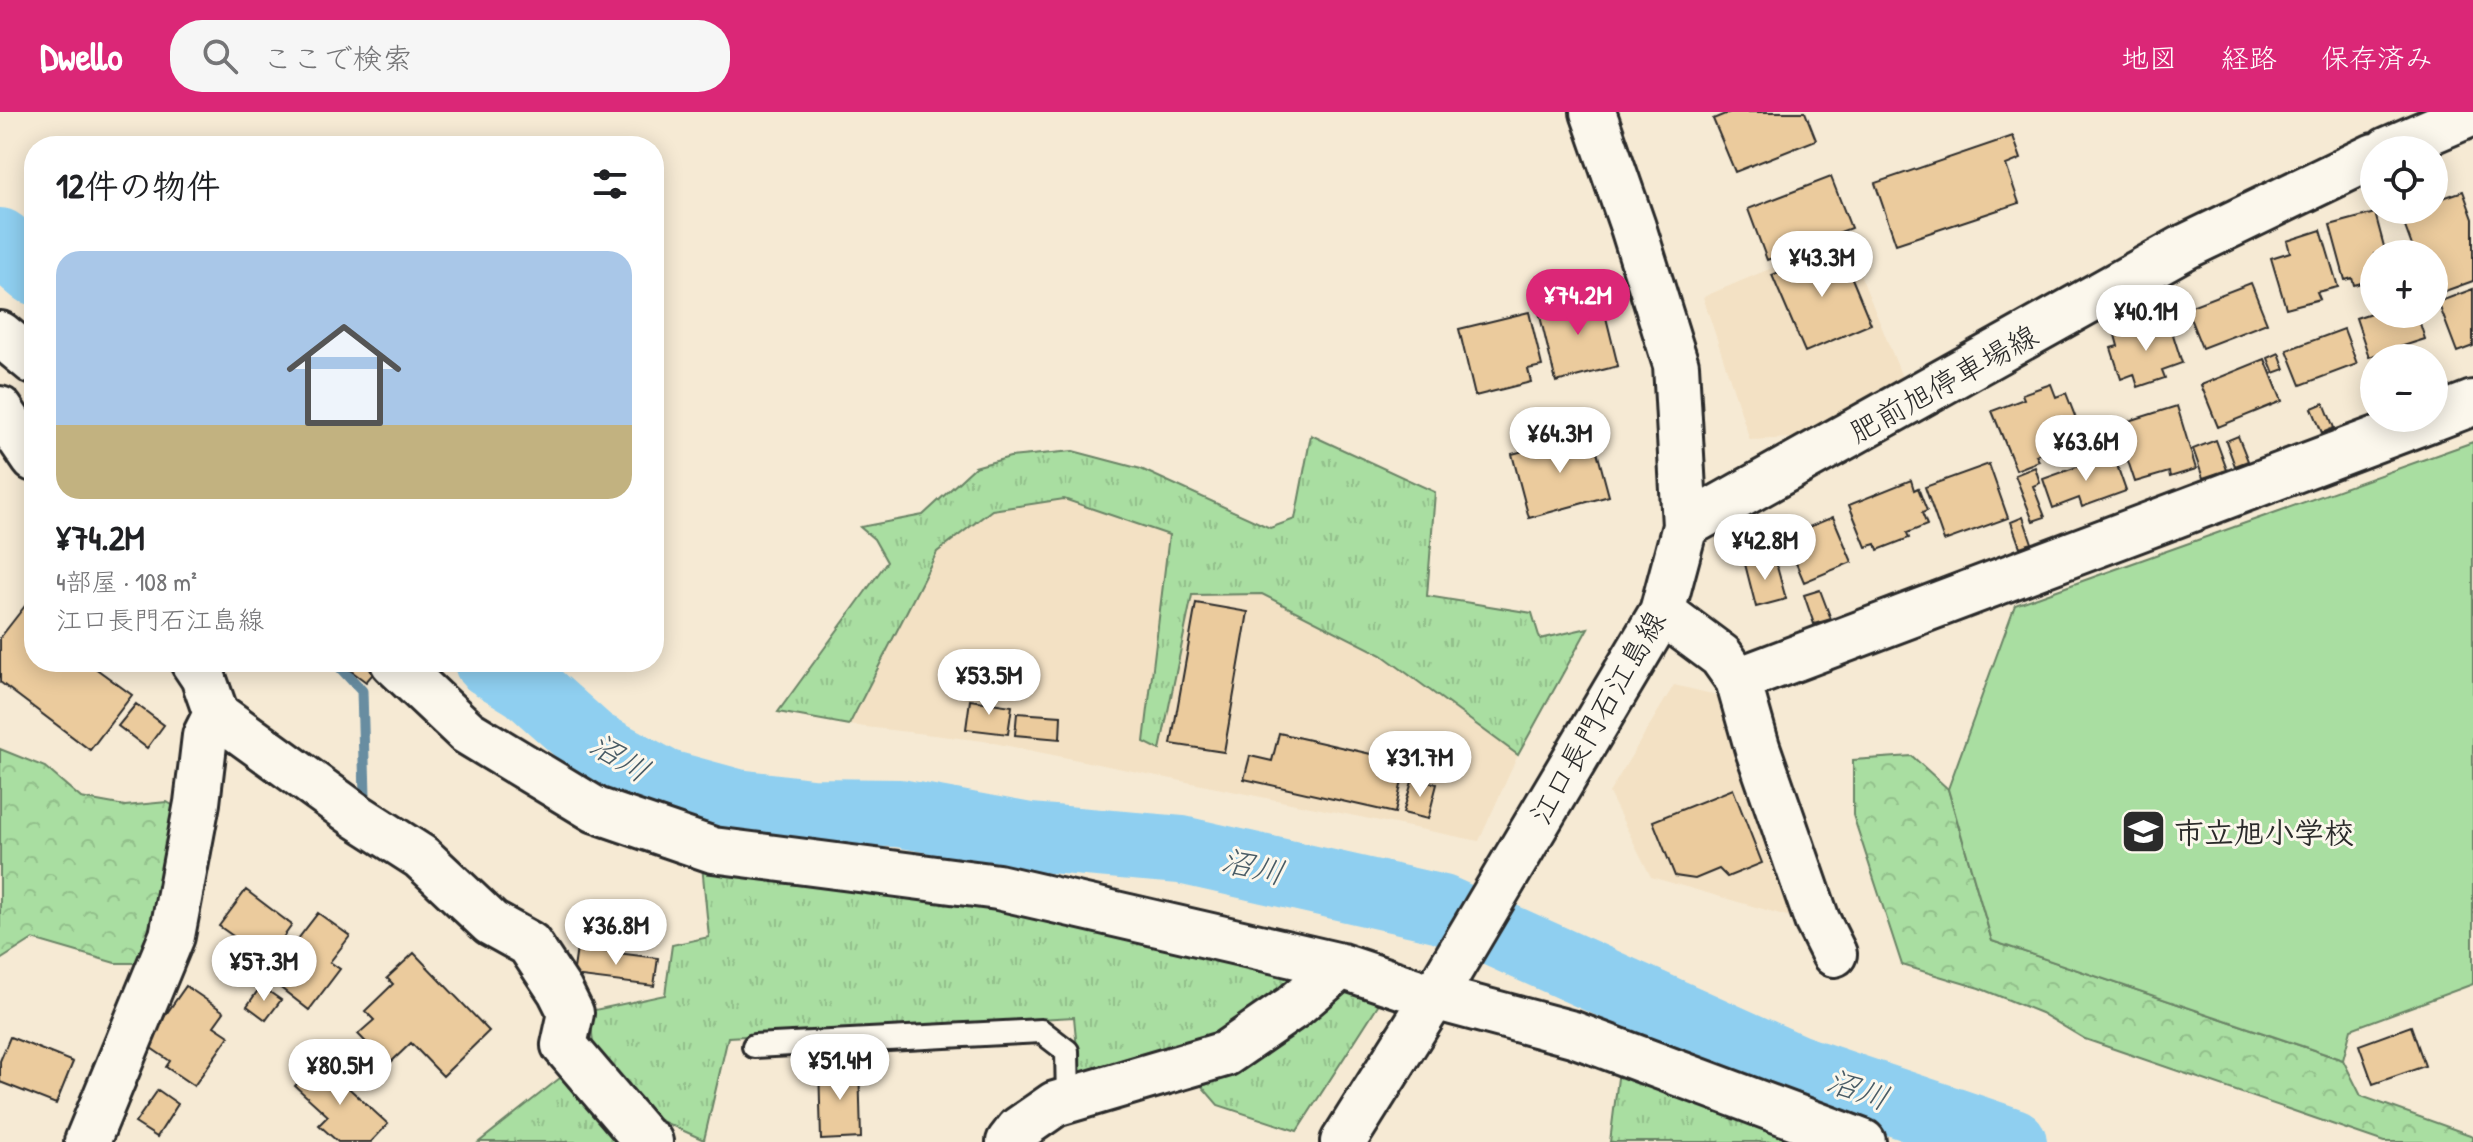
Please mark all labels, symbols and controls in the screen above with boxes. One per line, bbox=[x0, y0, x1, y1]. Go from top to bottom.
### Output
search box bbox=[170, 20, 730, 92]
text: Dwello bbox=[40, 30, 122, 82]
icon: search bbox=[198, 34, 242, 78]
text: ここで検索 bbox=[262, 38, 412, 78]
text: 地図 bbox=[2121, 39, 2177, 77]
text: 経路 bbox=[2221, 39, 2277, 77]
text: 保存済み bbox=[2321, 39, 2433, 77]
map controls bbox=[2360, 136, 2448, 432]
button: locate bbox=[2360, 136, 2448, 224]
icon: filters bbox=[588, 162, 632, 206]
text: 12件の物件 bbox=[56, 163, 220, 209]
pin: ¥43.3M bbox=[1757, 231, 1887, 299]
text: ¥43.3M bbox=[1789, 239, 1855, 274]
button: + bbox=[2360, 240, 2448, 328]
pin: ¥74.2M bbox=[1513, 269, 1643, 337]
text: ¥74.2M bbox=[1544, 277, 1612, 312]
pin: ¥40.1M bbox=[2081, 285, 2211, 353]
text: ¥40.1M bbox=[2114, 293, 2178, 328]
icon: home bbox=[272, 303, 416, 447]
street label: 肥前旭停車場線 bbox=[1841, 315, 2045, 451]
button: − bbox=[2360, 344, 2448, 432]
pin: ¥64.3M bbox=[1495, 407, 1625, 475]
text: ¥64.3M bbox=[1528, 415, 1592, 450]
pin: ¥63.6M bbox=[2021, 415, 2151, 483]
text: ¥63.6M bbox=[2053, 423, 2119, 458]
pin: ¥42.8M bbox=[1700, 514, 1830, 582]
text: ¥74.2M bbox=[56, 515, 145, 561]
text: ¥42.8M bbox=[1732, 522, 1798, 557]
text: 4部屋 · 108 m² bbox=[56, 564, 197, 599]
text: 江口長門石江島線 bbox=[56, 602, 264, 637]
street label: 江口長門石江島線 bbox=[1520, 603, 1674, 831]
pin: ¥53.5M bbox=[924, 649, 1054, 717]
text: ¥53.5M bbox=[956, 657, 1022, 692]
water label: 沼川 bbox=[581, 722, 659, 792]
pin: ¥31.7M bbox=[1355, 731, 1485, 799]
text: ¥31.7M bbox=[1386, 739, 1454, 774]
school or university icon: 市立旭小学校 bbox=[2119, 808, 2167, 856]
place label: 市立旭小学校 bbox=[2174, 812, 2354, 852]
water label: 沼川 bbox=[1217, 838, 1289, 894]
pin: ¥36.8M bbox=[551, 899, 681, 967]
text: ¥36.8M bbox=[583, 907, 649, 942]
pin: ¥57.3M bbox=[199, 935, 329, 1003]
text: ¥57.3M bbox=[230, 943, 298, 978]
pin: ¥51.4M bbox=[775, 1034, 905, 1102]
pin: ¥80.5M bbox=[275, 1039, 405, 1107]
text: ¥51.4M bbox=[808, 1042, 872, 1077]
text: ¥80.5M bbox=[306, 1047, 374, 1082]
water label: 沼川 bbox=[1821, 1058, 1895, 1120]

